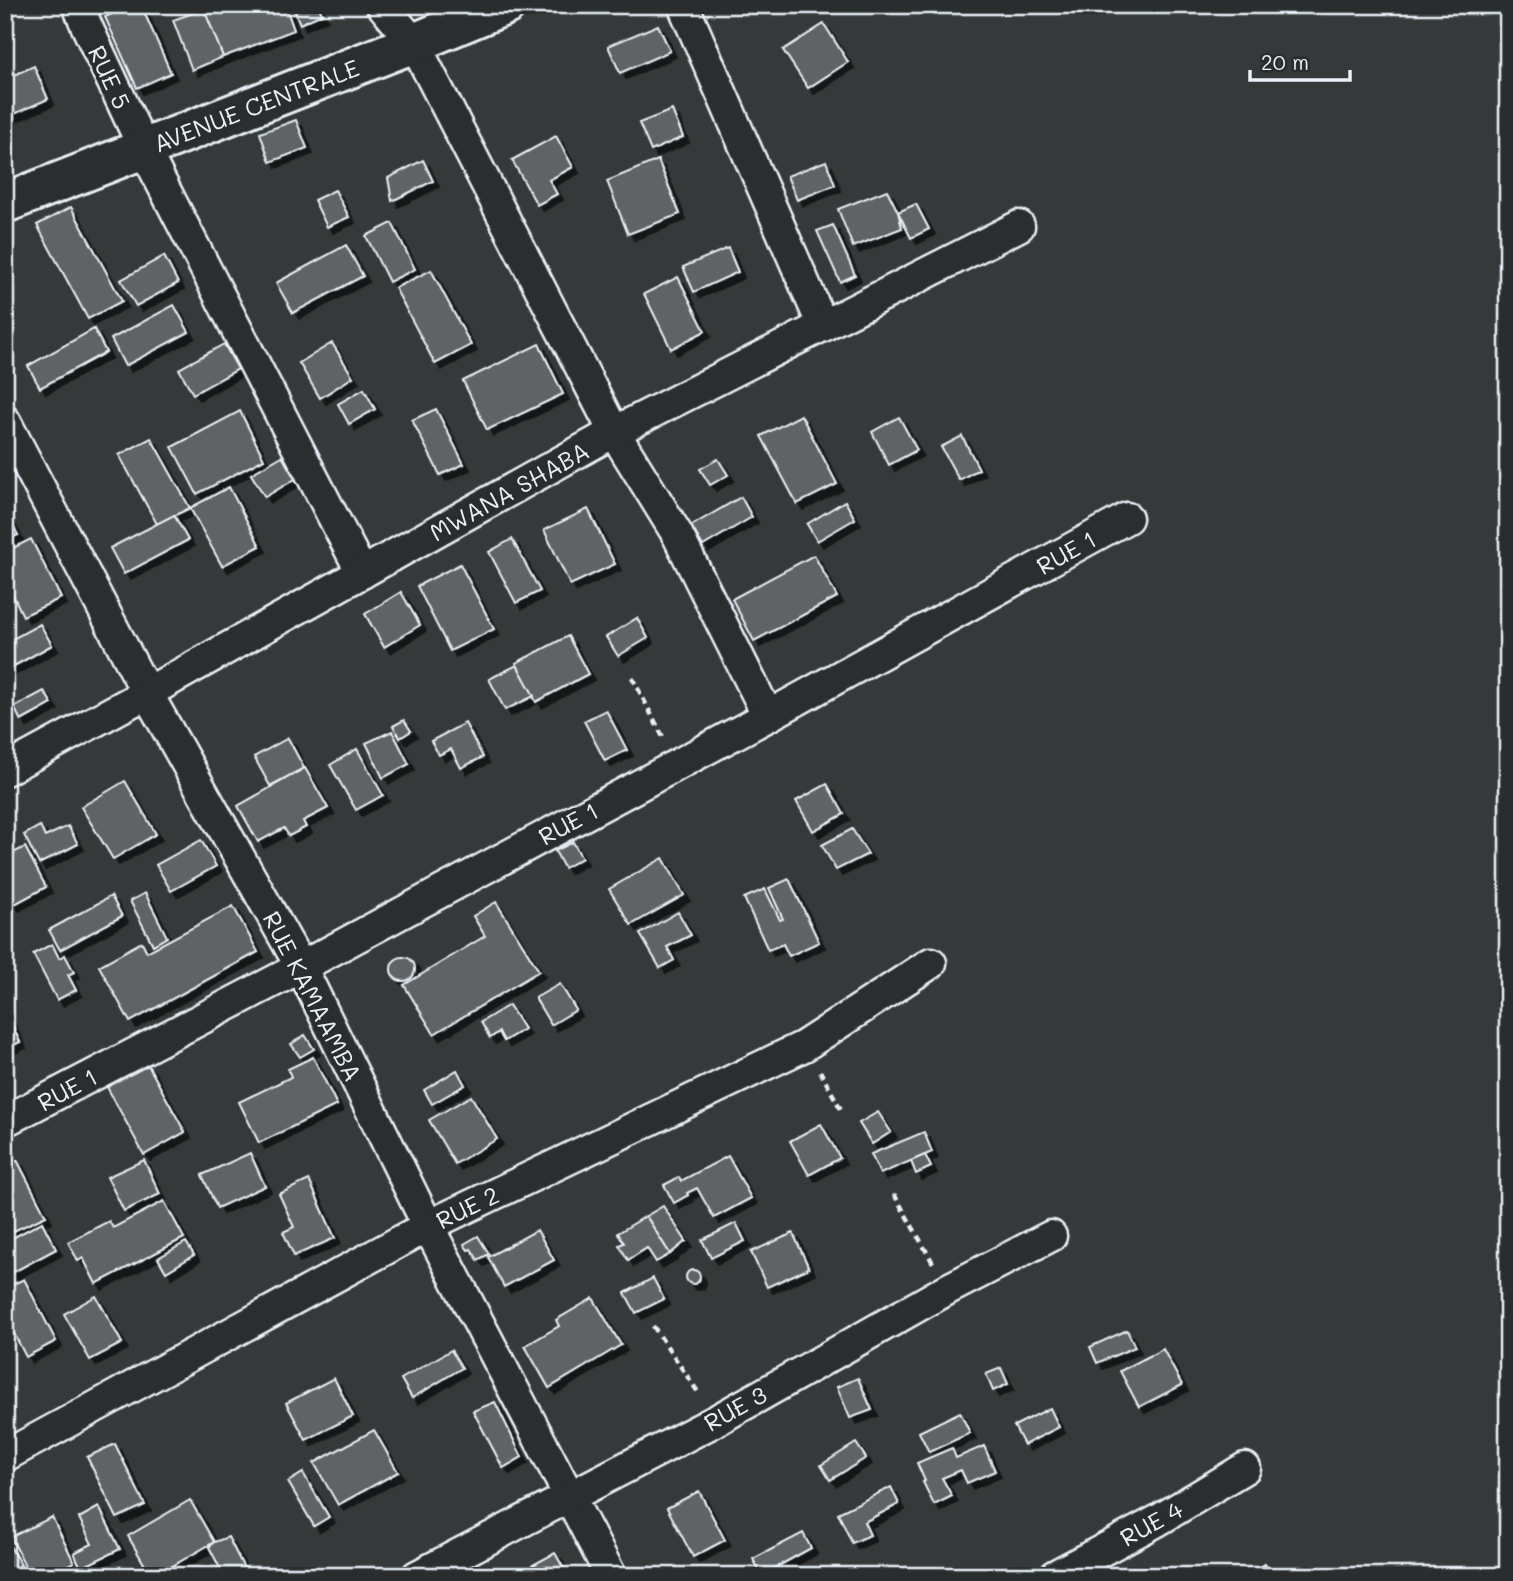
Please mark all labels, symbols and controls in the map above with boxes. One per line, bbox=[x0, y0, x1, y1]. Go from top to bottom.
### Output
scale bar bbox=[1250, 38, 1350, 82]
street label: RUE 5 bbox=[82, 40, 138, 114]
text: 20 m bbox=[1261, 48, 1309, 75]
street label: AVENUE CENTRALE bbox=[149, 52, 363, 158]
street label: MWANA SHABA bbox=[424, 434, 594, 548]
street label: RUE 1 bbox=[1031, 523, 1101, 581]
street label: RUE 1 bbox=[533, 794, 603, 852]
street label: RUE KAMAAMBA bbox=[257, 906, 369, 1086]
street label: RUE 1 bbox=[32, 1060, 102, 1118]
street label: RUE 2 bbox=[430, 1179, 504, 1235]
street label: RUE 3 bbox=[698, 1378, 772, 1438]
street label: RUE 4 bbox=[1114, 1493, 1188, 1553]

